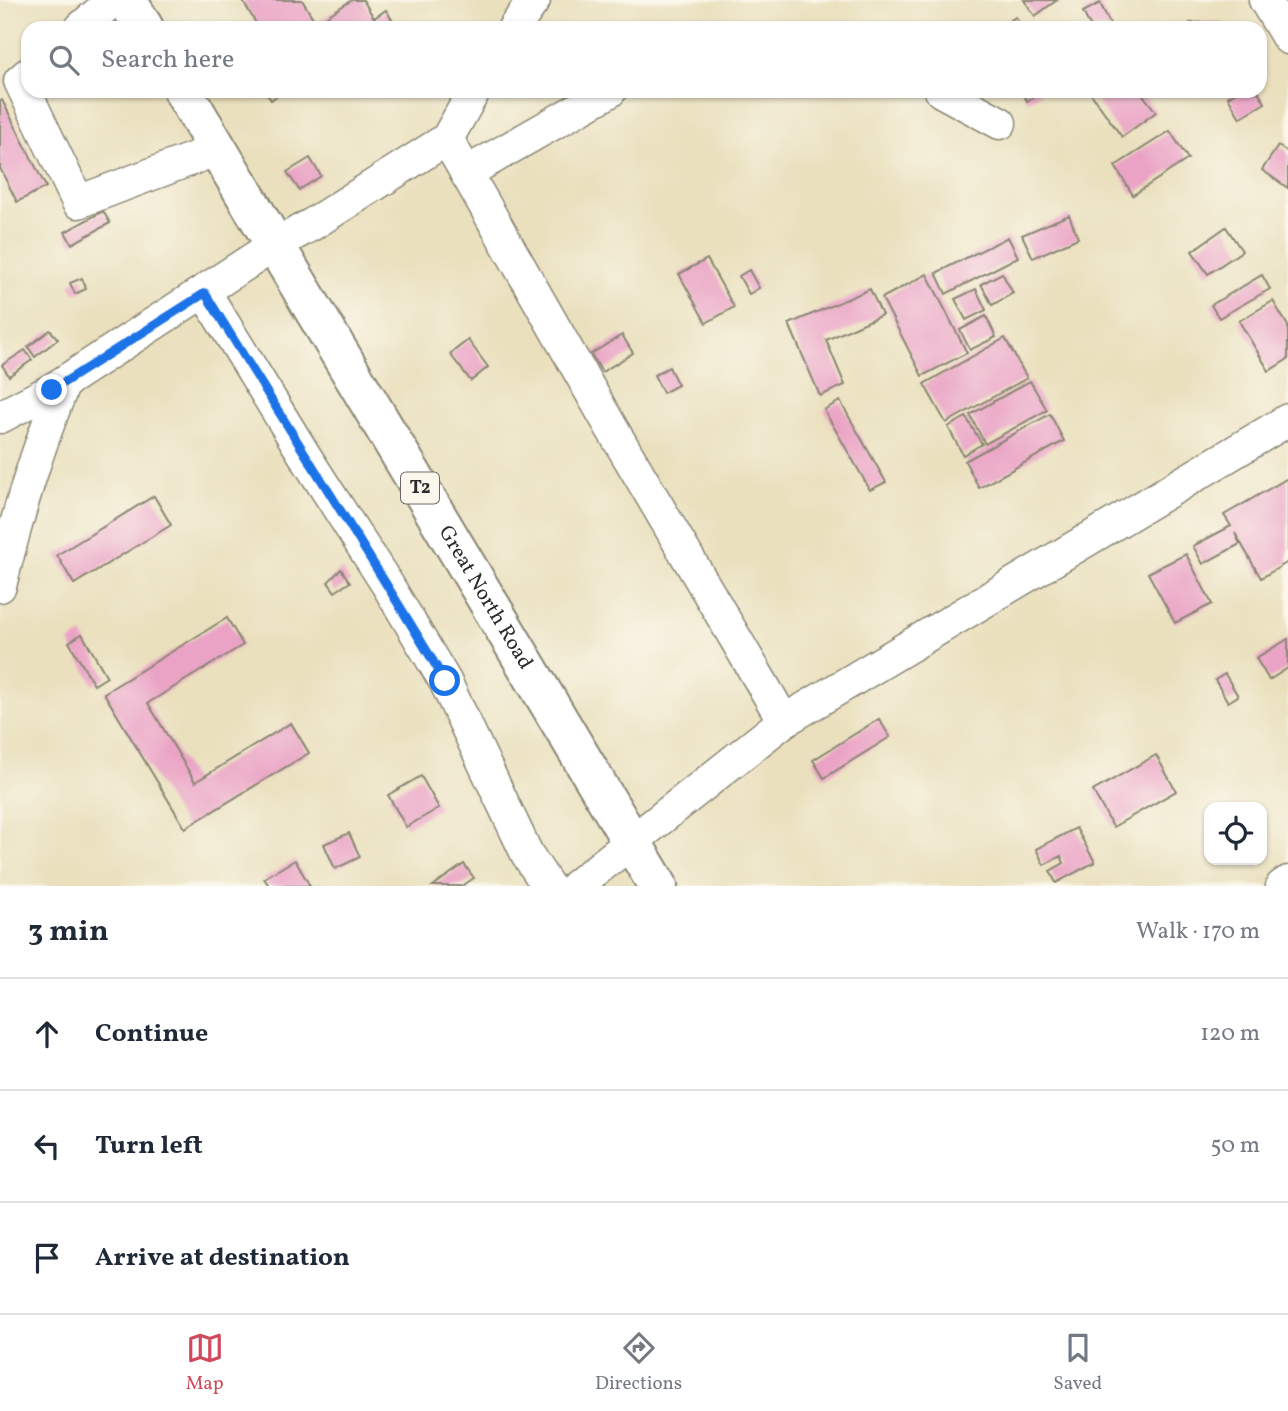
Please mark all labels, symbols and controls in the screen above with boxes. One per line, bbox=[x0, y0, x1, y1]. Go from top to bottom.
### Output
search box bbox=[21, 21, 1267, 98]
icon: search bbox=[45, 41, 83, 79]
text: Search here bbox=[101, 42, 234, 78]
route end bbox=[36, 374, 67, 405]
road number: T2 bbox=[401, 472, 439, 503]
street label: Great North Road bbox=[431, 520, 540, 675]
route start bbox=[429, 665, 460, 696]
map controls bbox=[1204, 802, 1267, 865]
button: locate bbox=[1204, 802, 1267, 865]
text: 3 min bbox=[28, 911, 109, 953]
text: Walk · 170 m bbox=[1136, 916, 1260, 948]
icon: ahead bbox=[28, 1015, 66, 1053]
text: Continue bbox=[95, 1016, 208, 1052]
text: 120 m bbox=[1200, 1018, 1260, 1050]
icon: left bbox=[28, 1127, 66, 1165]
text: Turn left bbox=[95, 1128, 203, 1164]
text: 50 m bbox=[1211, 1130, 1260, 1162]
icon: arrive bbox=[28, 1239, 66, 1277]
text: Arrive at destination bbox=[95, 1240, 350, 1276]
tab: Map bbox=[186, 1329, 224, 1397]
tab: Directions bbox=[595, 1329, 682, 1397]
tab: Saved bbox=[1053, 1329, 1102, 1397]

